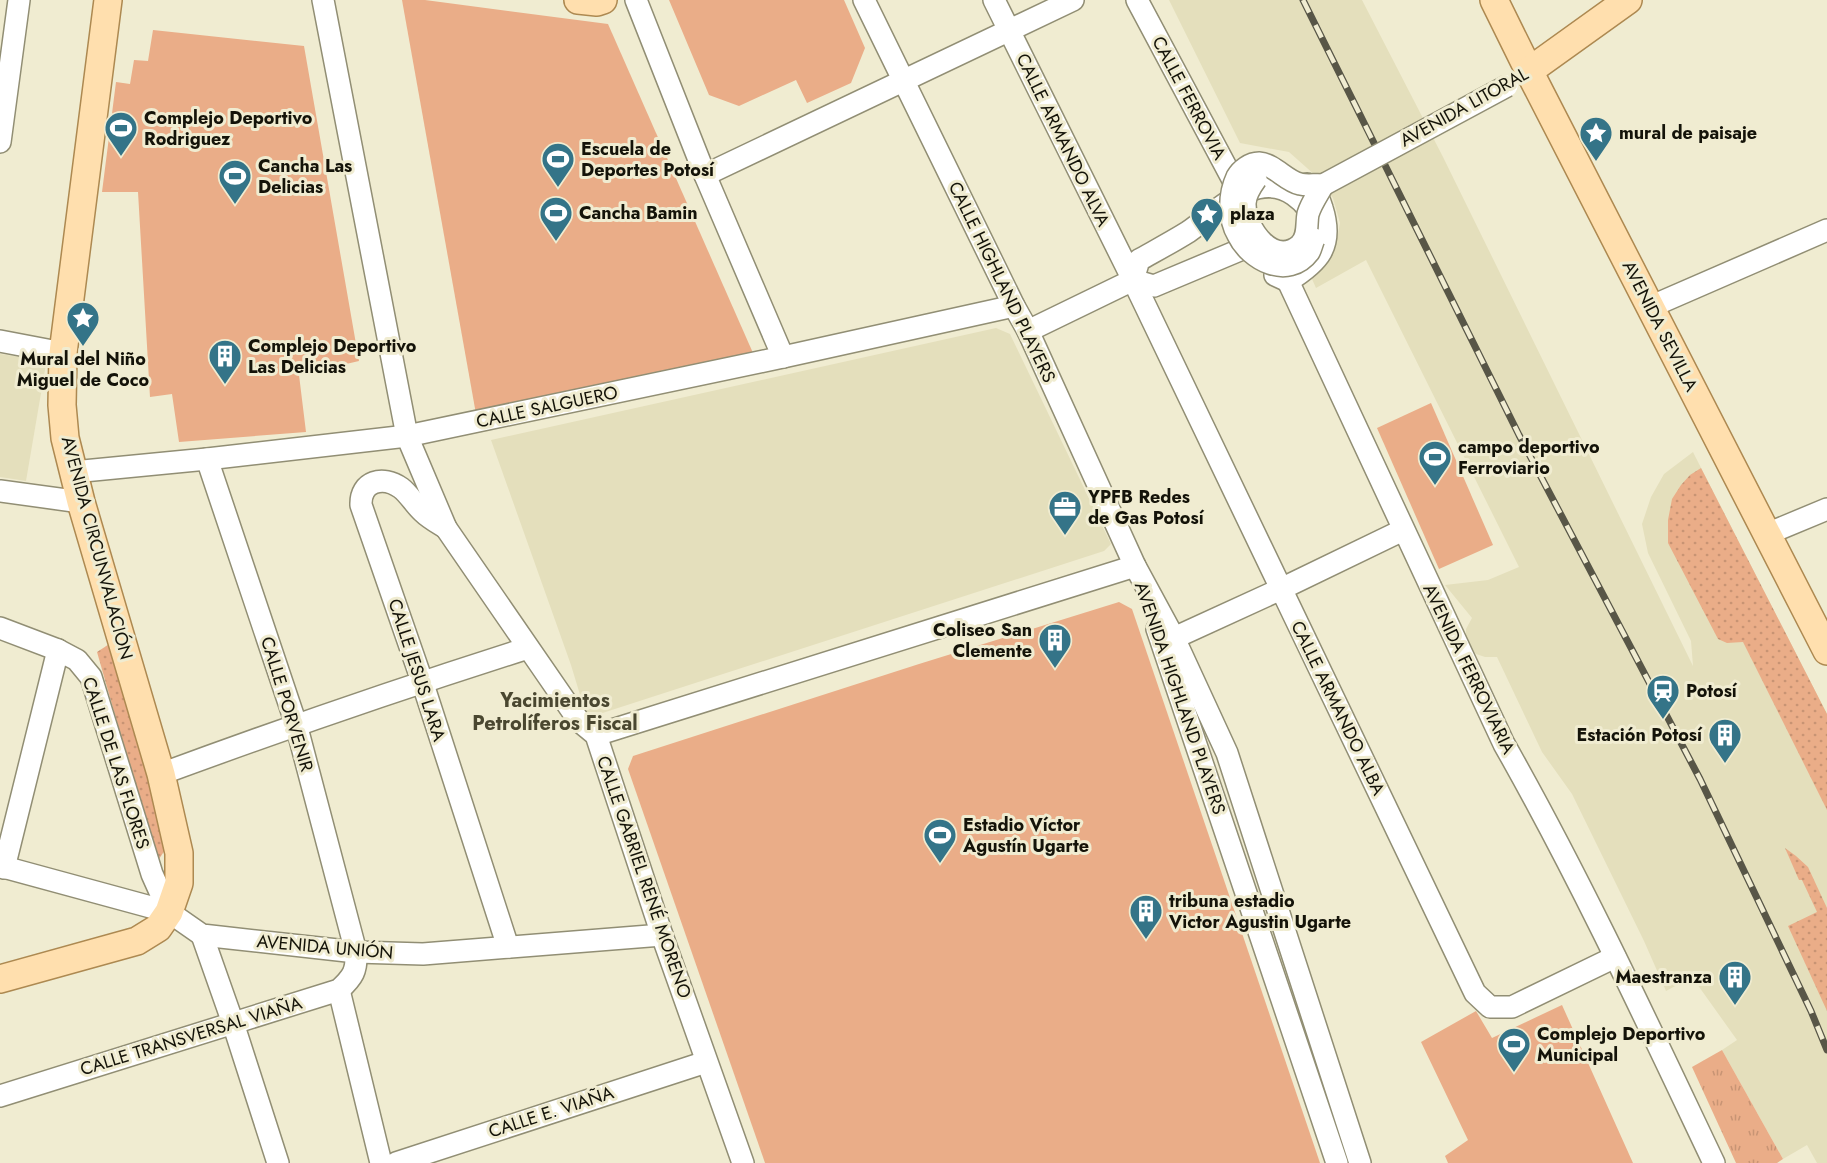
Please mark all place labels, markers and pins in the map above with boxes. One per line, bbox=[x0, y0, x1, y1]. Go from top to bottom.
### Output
place label: Complejo Deportivo Rodriguez bbox=[144, 105, 313, 152]
sports icon: Complejo Deportivo Rodriguez bbox=[103, 110, 139, 157]
place icon: mural de paisaje bbox=[1578, 115, 1614, 162]
place label: mural de paisaje bbox=[1619, 120, 1757, 146]
place label: Escuela de Deportes Potosí bbox=[581, 136, 715, 183]
sports icon: Escuela de Deportes Potosí bbox=[540, 141, 576, 188]
place label: Cancha Las Delicias bbox=[258, 153, 352, 200]
sports icon: Cancha Las Delicias bbox=[217, 158, 253, 205]
sports icon: Cancha Bamin bbox=[538, 195, 574, 242]
place icon: plaza bbox=[1189, 196, 1225, 243]
place label: Cancha Bamin bbox=[579, 200, 698, 226]
place label: plaza bbox=[1230, 201, 1275, 227]
place icon: Mural del Niño Miguel de Coco bbox=[65, 300, 101, 347]
place label: Complejo Deportivo Las Delicias bbox=[248, 333, 417, 380]
building icon: Complejo Deportivo Las Delicias bbox=[207, 338, 243, 385]
place label: Mural del Niño Miguel de Coco bbox=[17, 346, 150, 393]
place label: campo deportivo Ferroviario bbox=[1458, 434, 1600, 481]
sports icon: campo deportivo Ferroviario bbox=[1417, 439, 1453, 486]
place label: YPFB Redes de Gas Potosí bbox=[1087, 484, 1205, 531]
office icon: YPFB Redes de Gas Potosí bbox=[1047, 489, 1083, 536]
place label: Coliseo San Clemente bbox=[933, 617, 1032, 664]
building icon: Coliseo San Clemente bbox=[1037, 622, 1073, 669]
station icon: Potosí bbox=[1645, 673, 1681, 720]
place label: Potosí bbox=[1686, 678, 1738, 704]
building icon: Estación Potosí bbox=[1707, 717, 1743, 764]
place label: Estación Potosí bbox=[1576, 722, 1703, 748]
place label: Estadio Víctor Agustín Ugarte bbox=[962, 812, 1089, 859]
sports icon: Estadio Víctor Agustín Ugarte bbox=[922, 817, 958, 864]
place label: tribuna estadio Victor Agustin Ugarte bbox=[1168, 888, 1351, 935]
building icon: tribuna estadio Victor Agustin Ugarte bbox=[1128, 893, 1164, 940]
building icon: Maestranza bbox=[1717, 959, 1753, 1006]
place label: Maestranza bbox=[1615, 964, 1712, 990]
place label: Complejo Deportivo Municipal bbox=[1537, 1021, 1706, 1068]
sports icon: Complejo Deportivo Municipal bbox=[1496, 1026, 1532, 1073]

